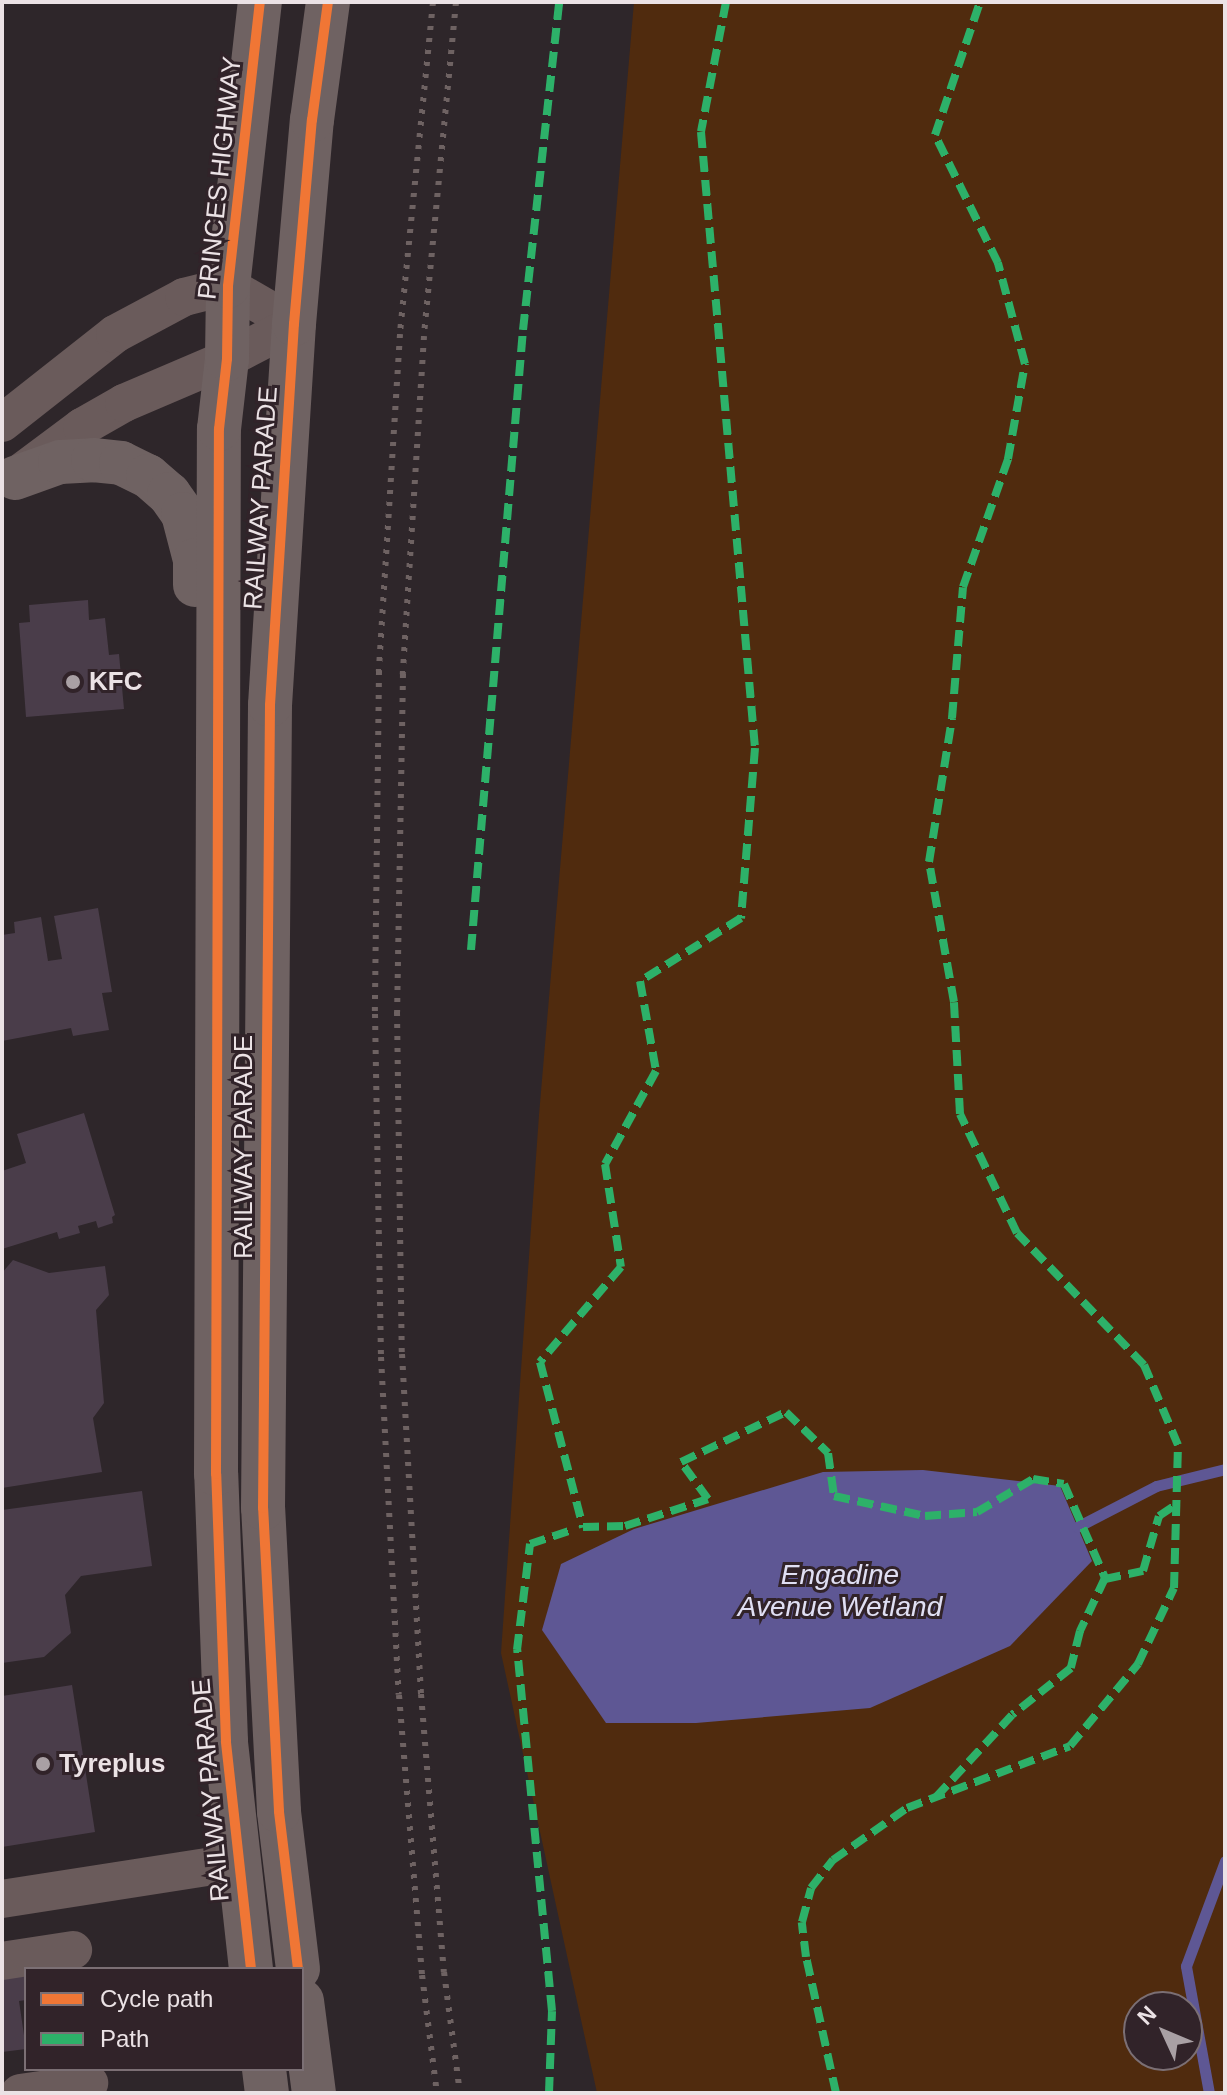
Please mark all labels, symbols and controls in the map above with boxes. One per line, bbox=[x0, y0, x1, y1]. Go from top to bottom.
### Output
street label: PRINCES HIGHWAY bbox=[192, 55, 248, 301]
street label: RAILWAY PARADE bbox=[238, 385, 284, 611]
place label: KFC bbox=[89, 666, 142, 698]
marker: KFC bbox=[64, 673, 82, 691]
street label: RAILWAY PARADE bbox=[228, 1035, 260, 1259]
water label: Engadine Avenue Wetland bbox=[738, 1558, 942, 1624]
street label: RAILWAY PARADE bbox=[186, 1677, 236, 1903]
place label: Tyreplus bbox=[59, 1748, 165, 1780]
marker: Tyreplus bbox=[34, 1755, 52, 1773]
legend bbox=[24, 1967, 304, 2071]
text: Cycle path bbox=[100, 1985, 213, 2012]
north arrow bbox=[1123, 1991, 1203, 2071]
text: N bbox=[1132, 2001, 1161, 2030]
text: Path bbox=[100, 2025, 149, 2052]

